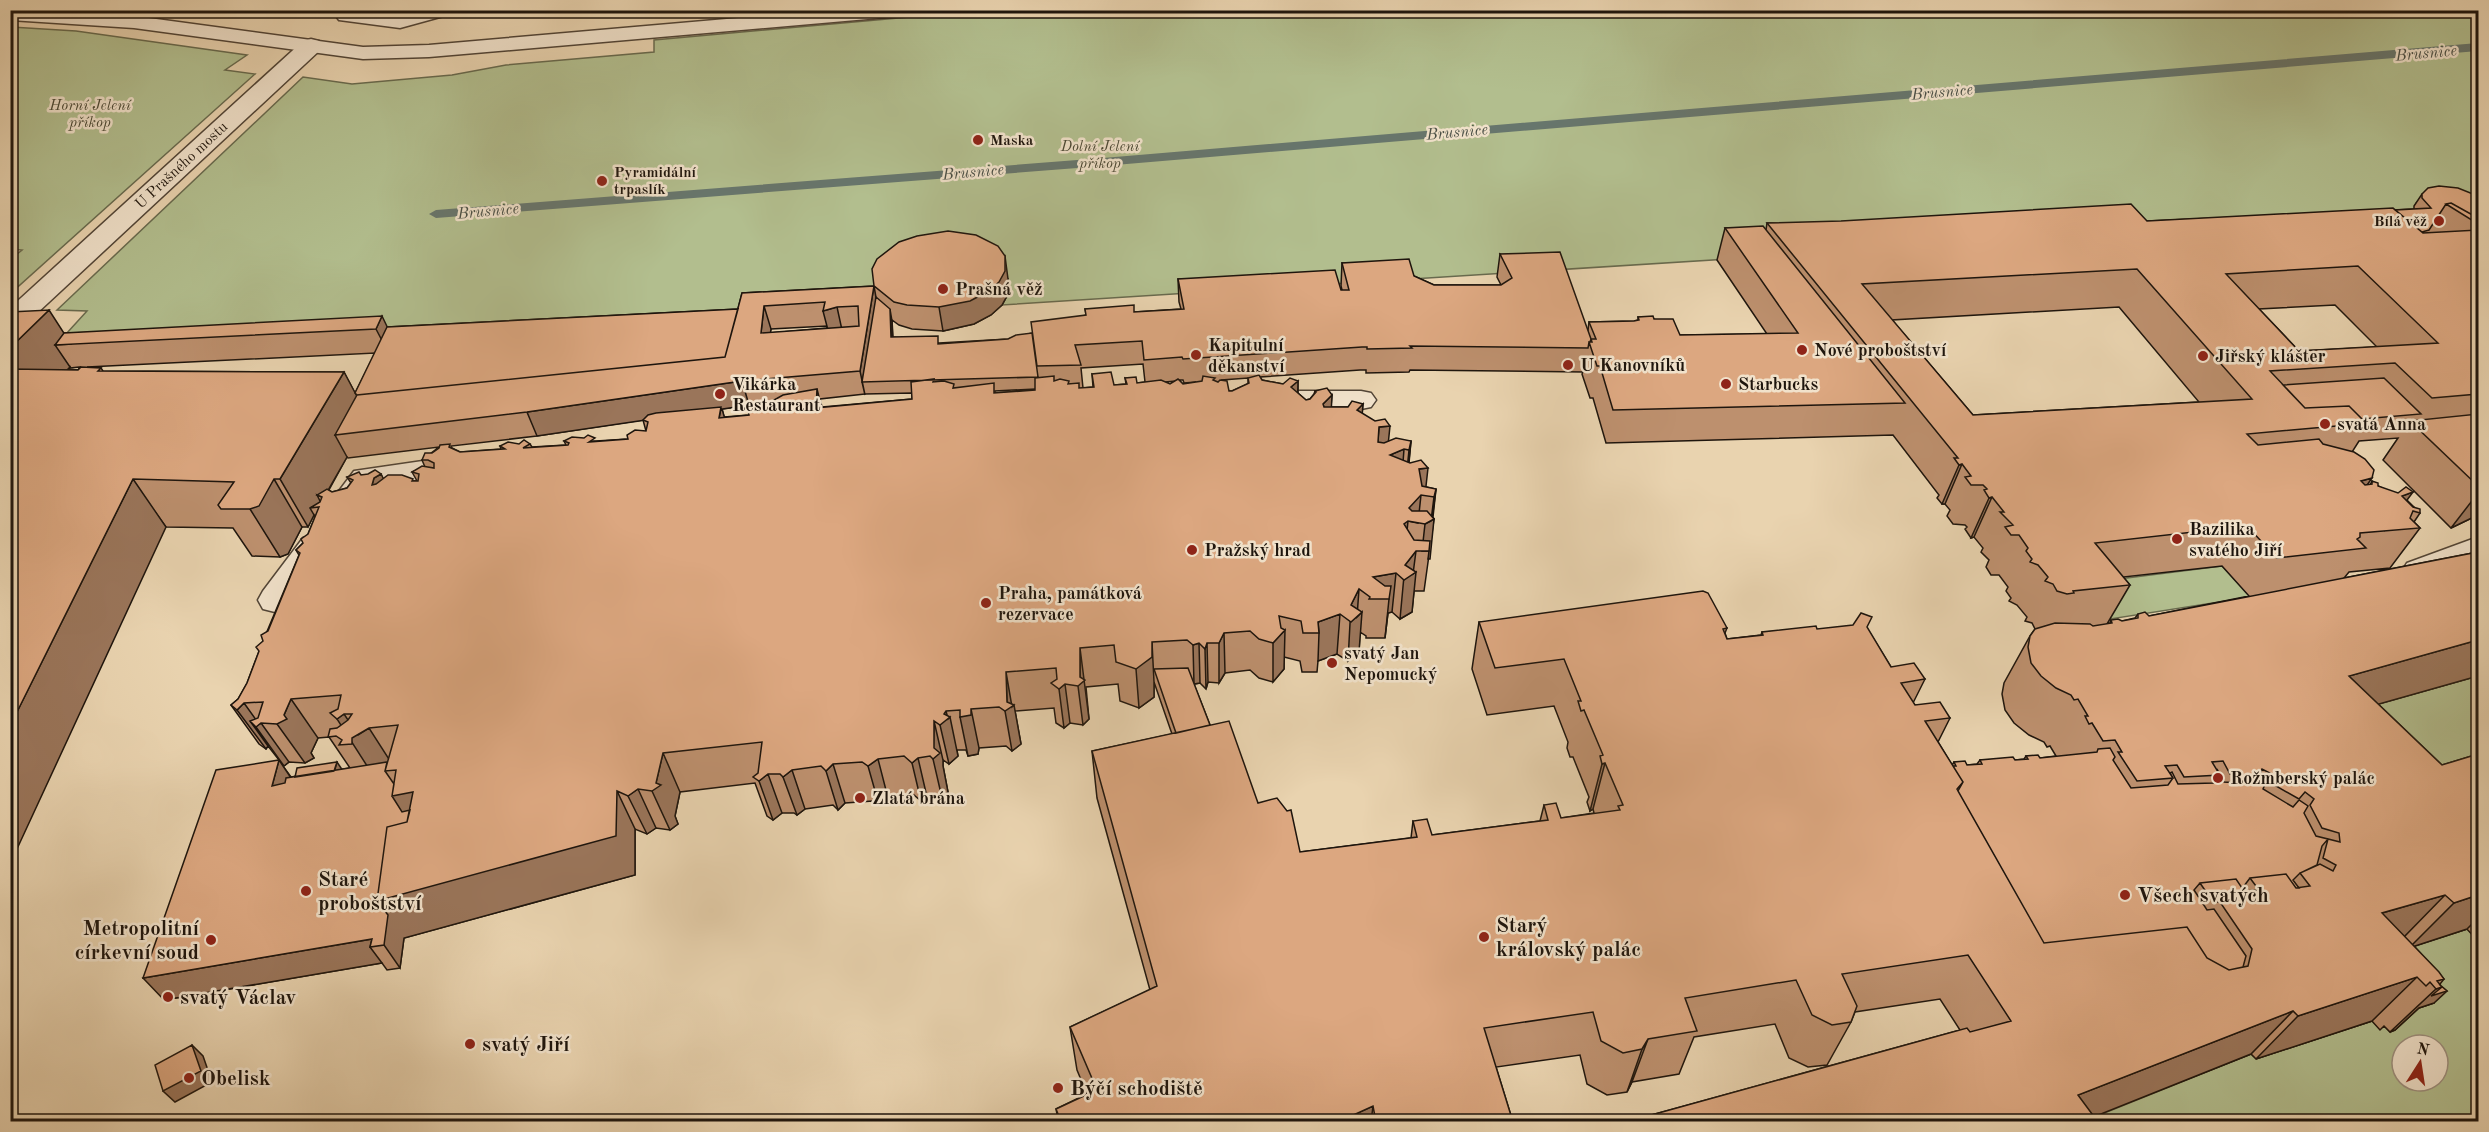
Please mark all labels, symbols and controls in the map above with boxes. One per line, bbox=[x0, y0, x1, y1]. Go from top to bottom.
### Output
water label: Brusnice bbox=[2394, 43, 2458, 65]
water label: Brusnice bbox=[1910, 82, 1974, 104]
park label: Horní Jelení příkop bbox=[48, 99, 132, 131]
street label: U Prašného mostu bbox=[133, 120, 231, 213]
water label: Brusnice bbox=[1425, 122, 1489, 144]
marker: Maska bbox=[971, 133, 985, 147]
place label: Maska bbox=[990, 134, 1034, 149]
park label: Dolní Jelení příkop bbox=[1060, 140, 1140, 172]
water label: Brusnice bbox=[941, 162, 1005, 184]
place label: Pyramidální trpaslík bbox=[614, 166, 697, 198]
marker: Pyramidální trpaslík bbox=[595, 174, 609, 188]
water label: Brusnice bbox=[456, 201, 520, 223]
marker: Bílá věž bbox=[2432, 214, 2446, 228]
place label: Bílá věž bbox=[2374, 215, 2427, 230]
place label: Prašná věž bbox=[955, 281, 1043, 299]
marker: Prašná věž bbox=[936, 282, 950, 296]
place label: Kapitulní děkanství bbox=[1208, 337, 1285, 376]
place label: Nové proboštství bbox=[1814, 342, 1947, 360]
marker: Nové proboštství bbox=[1795, 343, 1809, 357]
marker: Kapitulní děkanství bbox=[1189, 348, 1203, 362]
place label: Jiřský klášter bbox=[2215, 348, 2326, 366]
marker: Jiřský klášter bbox=[2196, 349, 2210, 363]
place label: U Kanovníků bbox=[1580, 357, 1685, 375]
marker: U Kanovníků bbox=[1561, 358, 1575, 372]
place label: Vikárka Restaurant bbox=[732, 376, 821, 415]
place label: Starbucks bbox=[1738, 376, 1819, 394]
marker: Starbucks bbox=[1719, 377, 1733, 391]
marker: Vikárka Restaurant bbox=[713, 387, 727, 401]
place label: svatá Anna bbox=[2337, 416, 2426, 434]
marker: svatá Anna bbox=[2318, 417, 2332, 431]
place label: Bazilika svatého Jiří bbox=[2189, 521, 2283, 560]
marker: Bazilika svatého Jiří bbox=[2170, 532, 2184, 546]
place label: Pražský hrad bbox=[1204, 542, 1311, 560]
marker: Pražský hrad bbox=[1185, 543, 1199, 557]
place label: Praha, památková rezervace bbox=[998, 585, 1142, 624]
marker: Praha, památková rezervace bbox=[979, 596, 993, 610]
place label: svatý Jan Nepomucký bbox=[1344, 645, 1437, 684]
marker: svatý Jan Nepomucký bbox=[1325, 656, 1339, 670]
place label: Rožmberský palác bbox=[2230, 770, 2375, 788]
marker: Rožmberský palác bbox=[2211, 771, 2225, 785]
place label: Zlatá brána bbox=[872, 790, 965, 808]
marker: Zlatá brána bbox=[853, 791, 867, 805]
place label: Staré proboštství bbox=[318, 870, 422, 915]
marker: Staré proboštství bbox=[299, 884, 313, 898]
place label: Všech svatých bbox=[2137, 886, 2269, 907]
marker: Všech svatých bbox=[2118, 888, 2132, 902]
place label: Starý královský palác bbox=[1496, 916, 1641, 961]
place label: Metropolitní církevní soud bbox=[75, 919, 199, 964]
marker: Starý královský palác bbox=[1477, 930, 1491, 944]
marker: Metropolitní církevní soud bbox=[204, 933, 218, 947]
place label: svatý Václav bbox=[180, 988, 296, 1009]
marker: svatý Václav bbox=[161, 990, 175, 1004]
north arrow bbox=[2390, 1033, 2450, 1093]
place label: svatý Jiří bbox=[482, 1035, 569, 1056]
marker: svatý Jiří bbox=[463, 1037, 477, 1051]
text: N bbox=[2415, 1041, 2431, 1060]
place label: Obelisk bbox=[201, 1069, 271, 1090]
marker: Obelisk bbox=[182, 1071, 196, 1085]
place label: Býčí schodiště bbox=[1070, 1079, 1203, 1100]
marker: Býčí schodiště bbox=[1051, 1081, 1065, 1095]

